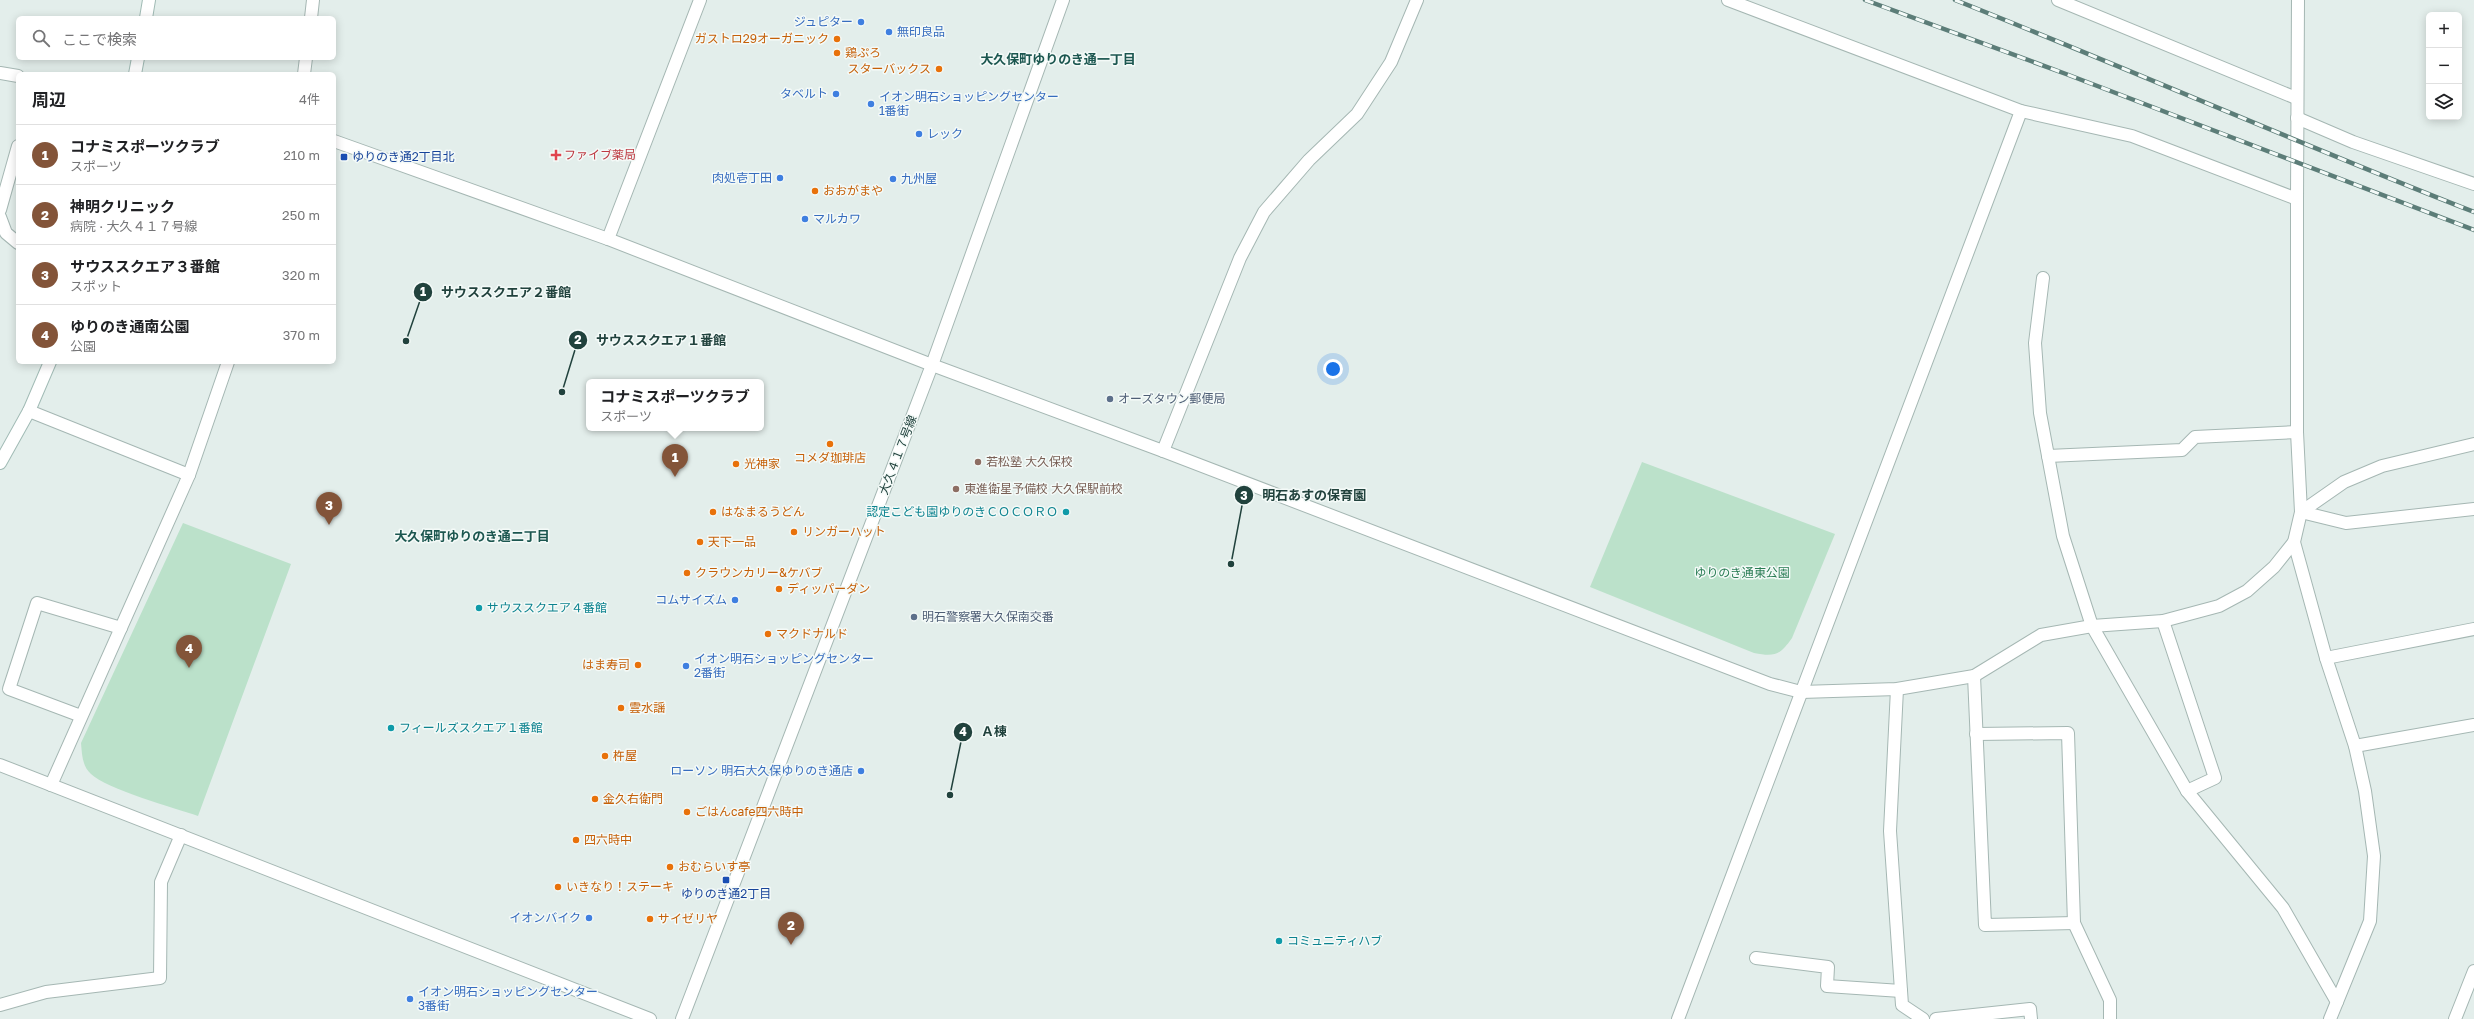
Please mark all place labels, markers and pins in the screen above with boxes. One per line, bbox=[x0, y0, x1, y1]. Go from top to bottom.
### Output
place label: ジュピター bbox=[794, 14, 853, 29]
marker: ジュピター bbox=[856, 17, 866, 27]
place label: 無印良品 bbox=[897, 24, 945, 39]
marker: 無印良品 bbox=[884, 27, 894, 37]
place label: ガストロ29オーガニック bbox=[695, 31, 829, 46]
marker: ガストロ29オーガニック bbox=[832, 34, 842, 44]
place label: 鶏ぷろ bbox=[845, 45, 881, 60]
marker: 鶏ぷろ bbox=[832, 48, 842, 58]
place label: スターバックス bbox=[847, 61, 931, 76]
marker: スターバックス bbox=[934, 64, 944, 74]
place label: タベルト bbox=[780, 86, 828, 101]
marker: タベルト bbox=[831, 89, 841, 99]
place label: イオン明石ショッピングセンター 1番街 bbox=[879, 89, 1059, 118]
marker: イオン明石ショッピングセンター 1番街 bbox=[866, 99, 876, 109]
place label: レック bbox=[927, 126, 963, 141]
marker: レック bbox=[914, 129, 924, 139]
place label: ファイブ薬局 bbox=[564, 147, 636, 162]
place label: ゆりのき通2丁目北 bbox=[352, 149, 455, 164]
marker: ファイブ薬局 bbox=[551, 150, 561, 160]
marker: ゆりのき通2丁目北 bbox=[339, 152, 349, 162]
place label: 肉処壱丁田 bbox=[712, 170, 772, 185]
place label: 九州屋 bbox=[901, 171, 937, 186]
marker: 肉処壱丁田 bbox=[775, 173, 785, 183]
marker: 九州屋 bbox=[888, 174, 898, 184]
place label: おおがまや bbox=[823, 183, 883, 198]
marker: おおがまや bbox=[810, 186, 820, 196]
place label: マルカワ bbox=[813, 211, 861, 226]
marker: マルカワ bbox=[800, 214, 810, 224]
callout: サウススクエア２番館 bbox=[413, 280, 579, 305]
callout: サウススクエア１番館 bbox=[568, 328, 734, 353]
place label: オーズタウン郵便局 bbox=[1118, 391, 1225, 406]
marker: オーズタウン郵便局 bbox=[1105, 394, 1115, 404]
marker: コメダ珈琲店 bbox=[825, 439, 835, 449]
pin: 1 bbox=[662, 444, 688, 477]
place label: コメダ珈琲店 bbox=[794, 450, 866, 465]
place label: 若松塾 大久保校 bbox=[986, 454, 1073, 469]
place label: 光神家 bbox=[744, 456, 780, 471]
marker: 若松塾 大久保校 bbox=[973, 457, 983, 467]
marker: 光神家 bbox=[731, 459, 741, 469]
place label: 東進衛星予備校 大久保駅前校 bbox=[964, 481, 1123, 496]
callout: 明石あすの保育園 bbox=[1234, 483, 1374, 508]
marker: 東進衛星予備校 大久保駅前校 bbox=[951, 484, 961, 494]
pin: 3 bbox=[316, 492, 342, 525]
place label: はなまるうどん bbox=[721, 504, 805, 519]
place label: 認定こども園ゆりのきＣＯＣＯＲＯ bbox=[866, 504, 1058, 519]
marker: はなまるうどん bbox=[708, 507, 718, 517]
marker: 認定こども園ゆりのきＣＯＣＯＲＯ bbox=[1061, 507, 1071, 517]
place label: リンガーハット bbox=[802, 524, 886, 539]
marker: リンガーハット bbox=[789, 527, 799, 537]
place label: 天下一品 bbox=[708, 534, 756, 549]
marker: 天下一品 bbox=[695, 537, 705, 547]
place label: クラウンカリー&ケバブ bbox=[695, 565, 823, 580]
marker: クラウンカリー&ケバブ bbox=[682, 568, 692, 578]
place label: ディッパーダン bbox=[787, 581, 870, 596]
marker: ディッパーダン bbox=[774, 584, 784, 594]
place label: コムサイズム bbox=[655, 592, 727, 607]
marker: コムサイズム bbox=[730, 595, 740, 605]
place label: サウススクエア４番館 bbox=[487, 600, 607, 615]
marker: サウススクエア４番館 bbox=[474, 603, 484, 613]
place label: 明石警察署大久保南交番 bbox=[922, 609, 1054, 624]
marker: 明石警察署大久保南交番 bbox=[909, 612, 919, 622]
place label: マクドナルド bbox=[776, 626, 848, 641]
marker: マクドナルド bbox=[763, 629, 773, 639]
pin: 4 bbox=[176, 635, 202, 668]
place label: イオン明石ショッピングセンター 2番街 bbox=[694, 651, 874, 680]
place label: はま寿司 bbox=[582, 657, 630, 672]
marker: はま寿司 bbox=[633, 660, 643, 670]
marker: イオン明石ショッピングセンター 2番街 bbox=[681, 661, 691, 671]
place label: 雲水謡 bbox=[629, 700, 665, 715]
marker: 雲水謡 bbox=[616, 703, 626, 713]
callout: Ａ棟 bbox=[953, 719, 1015, 744]
place label: フィールズスクエア１番館 bbox=[399, 720, 543, 735]
marker: フィールズスクエア１番館 bbox=[386, 723, 396, 733]
place label: 杵屋 bbox=[613, 748, 637, 763]
marker: 杵屋 bbox=[600, 751, 610, 761]
place label: ローソン 明石大久保ゆりのき通店 bbox=[670, 763, 853, 778]
marker: ローソン 明石大久保ゆりのき通店 bbox=[856, 766, 866, 776]
place label: 金久右衛門 bbox=[603, 791, 663, 806]
marker: 金久右衛門 bbox=[590, 794, 600, 804]
place label: ごはんcafe四六時中 bbox=[695, 804, 804, 819]
marker: ごはんcafe四六時中 bbox=[682, 807, 692, 817]
place label: 四六時中 bbox=[584, 832, 632, 847]
marker: 四六時中 bbox=[571, 835, 581, 845]
place label: おむらいす亭 bbox=[678, 859, 750, 874]
marker: おむらいす亭 bbox=[665, 862, 675, 872]
marker: ゆりのき通2丁目 bbox=[721, 875, 731, 885]
place label: いきなり！ステーキ bbox=[566, 879, 674, 894]
marker: いきなり！ステーキ bbox=[553, 882, 563, 892]
place label: ゆりのき通2丁目 bbox=[681, 886, 771, 901]
place label: イオンバイク bbox=[509, 910, 581, 925]
place label: サイゼリヤ bbox=[658, 911, 718, 926]
pin: 2 bbox=[778, 912, 804, 945]
marker: イオンバイク bbox=[584, 913, 594, 923]
marker: サイゼリヤ bbox=[645, 914, 655, 924]
place label: コミュニティハブ bbox=[1287, 933, 1382, 948]
marker: コミュニティハブ bbox=[1274, 936, 1284, 946]
place label: イオン明石ショッピングセンター 3番街 bbox=[418, 984, 598, 1013]
marker: イオン明石ショッピングセンター 3番街 bbox=[405, 994, 415, 1004]

